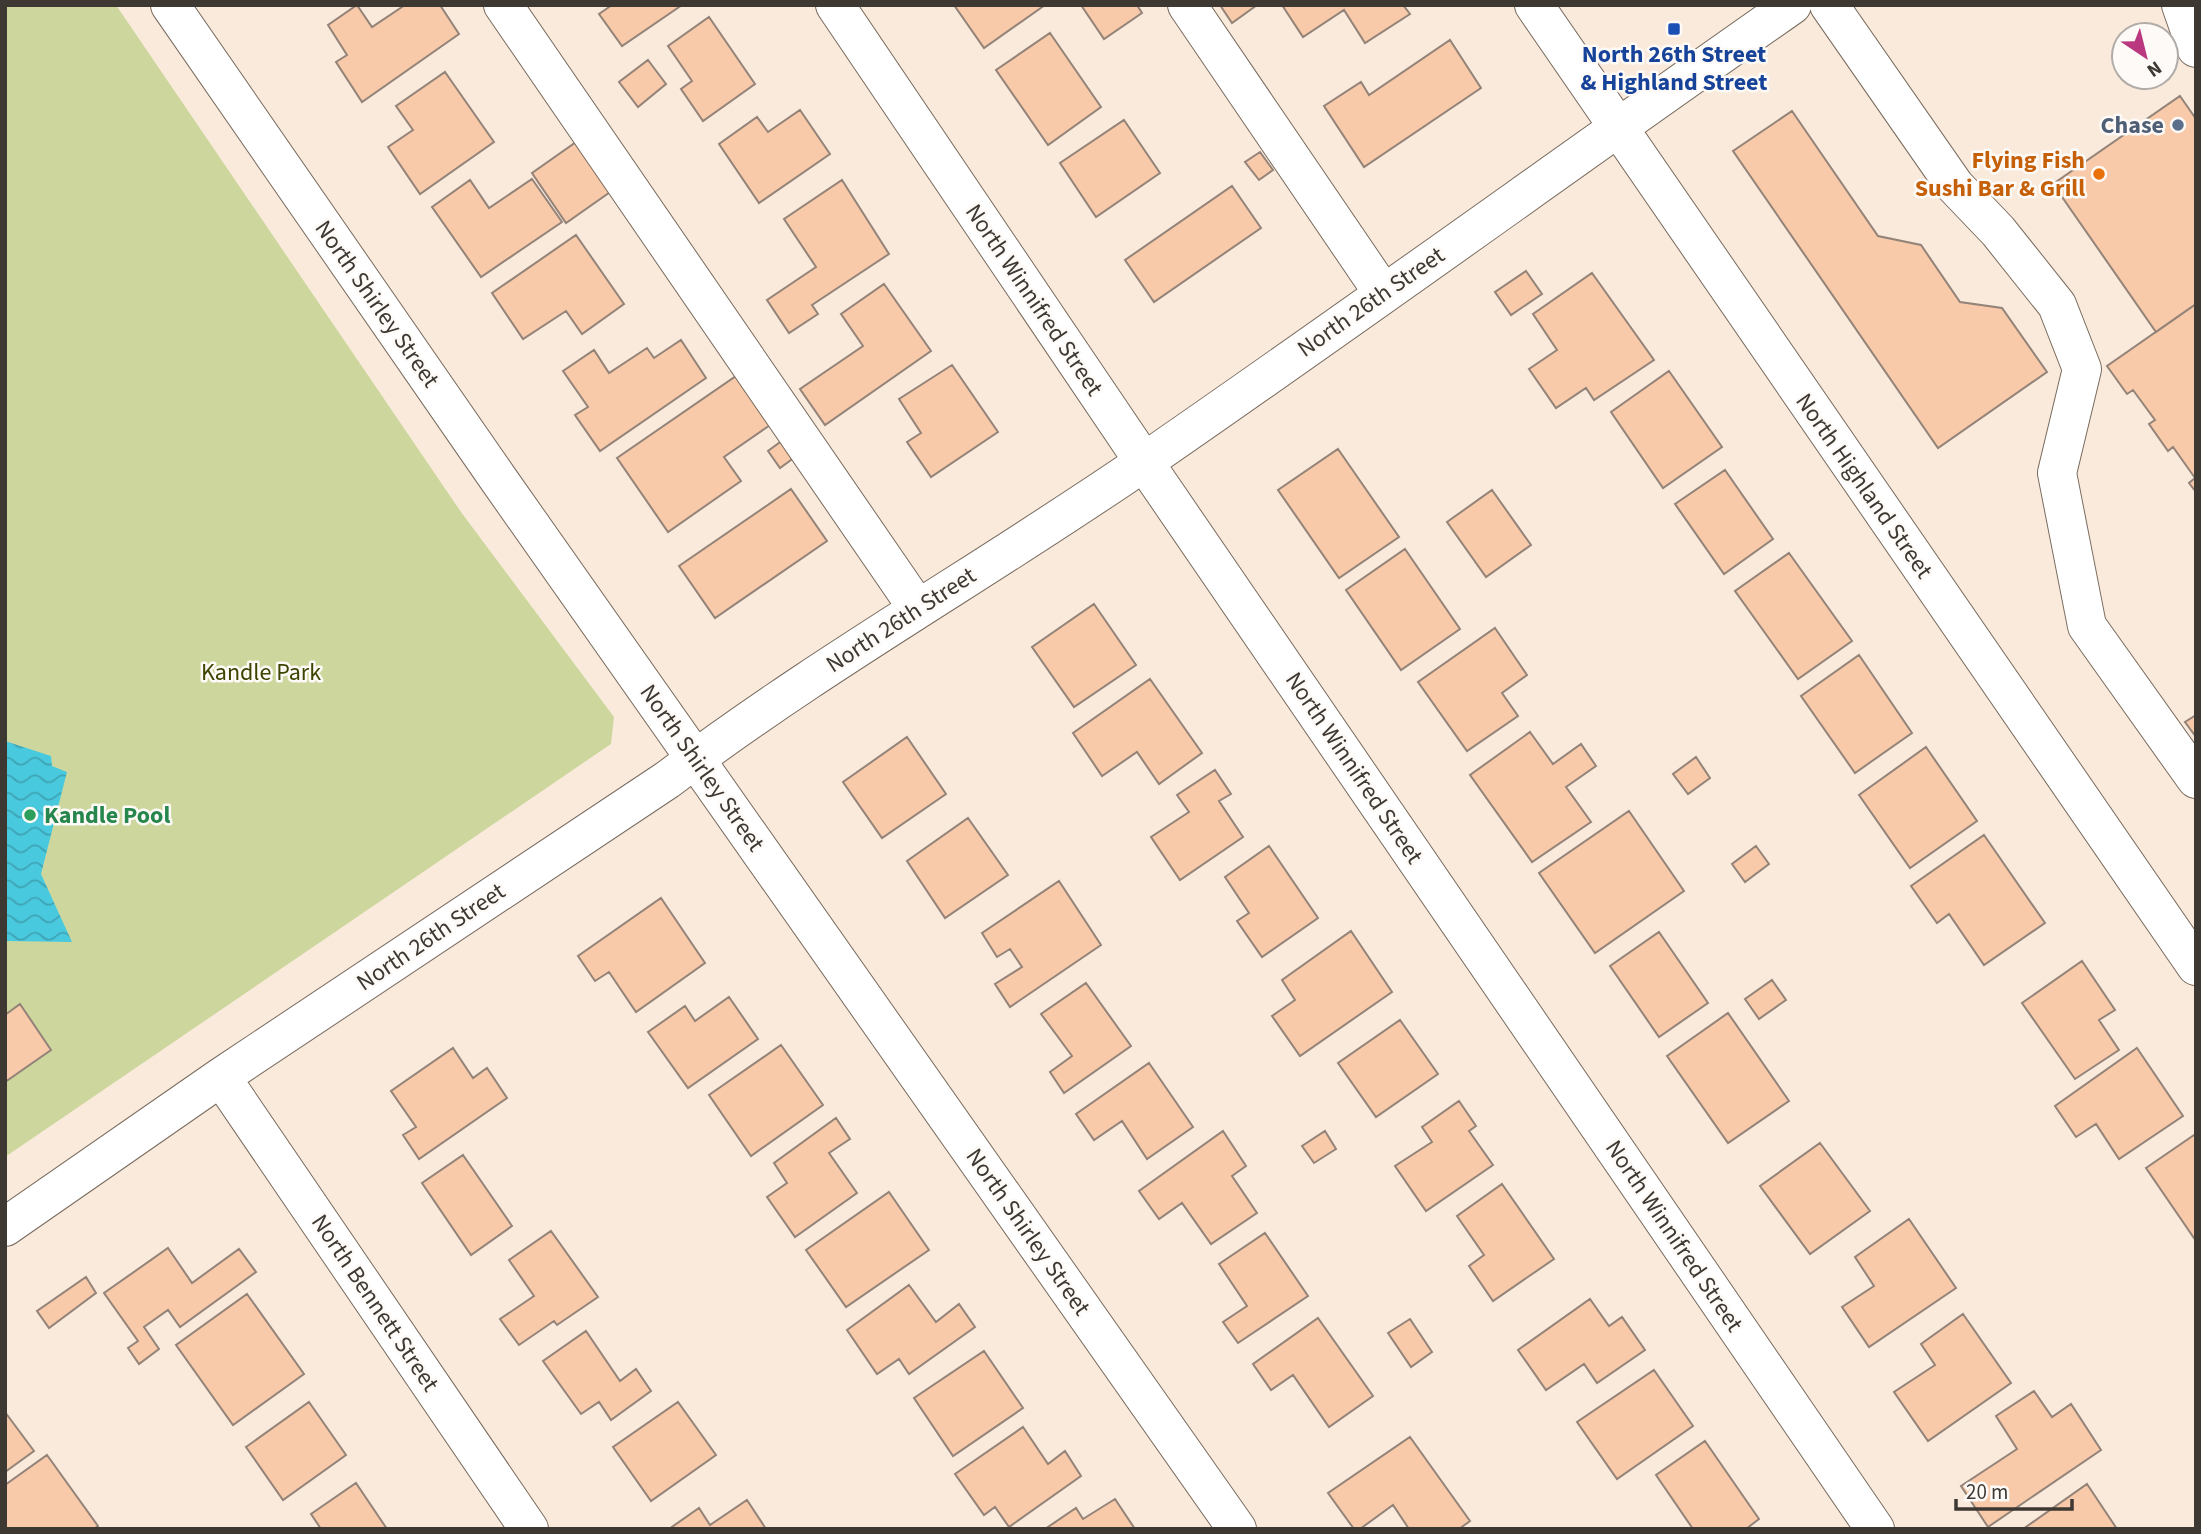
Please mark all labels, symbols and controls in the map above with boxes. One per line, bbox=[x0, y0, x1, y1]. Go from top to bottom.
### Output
marker: North 26th Street & Highland Street bbox=[1666, 21, 1682, 37]
north arrow bbox=[2110, 21, 2180, 91]
place label: North 26th Street & Highland Street bbox=[1581, 37, 1767, 100]
text: N bbox=[2141, 54, 2167, 83]
place label: Chase bbox=[2101, 108, 2164, 143]
marker: Chase bbox=[2170, 117, 2186, 133]
place label: Flying Fish Sushi Bar & Grill bbox=[1915, 143, 2085, 206]
marker: Flying Fish Sushi Bar & Grill bbox=[2091, 166, 2107, 182]
street label: North Winnifred Street bbox=[957, 197, 1111, 403]
street label: North Shirley Street bbox=[306, 213, 448, 395]
street label: North 26th Street bbox=[1290, 238, 1452, 366]
street label: North Highland Street bbox=[1787, 386, 1941, 586]
street label: North 26th Street bbox=[819, 558, 983, 682]
park label: Kandle Park bbox=[201, 655, 321, 690]
street label: North Winnifred Street bbox=[1277, 665, 1431, 871]
street label: North Shirley Street bbox=[631, 677, 773, 859]
place label: Kandle Pool bbox=[44, 798, 170, 833]
marker: Kandle Pool bbox=[22, 807, 38, 823]
street label: North 26th Street bbox=[350, 874, 512, 1000]
street label: North Winnifred Street bbox=[1597, 1133, 1751, 1339]
street label: North Shirley Street bbox=[957, 1141, 1099, 1323]
street label: North Bennett Street bbox=[302, 1207, 448, 1399]
scale bar bbox=[1956, 1468, 2072, 1512]
text: 20 m bbox=[1966, 1477, 2008, 1507]

